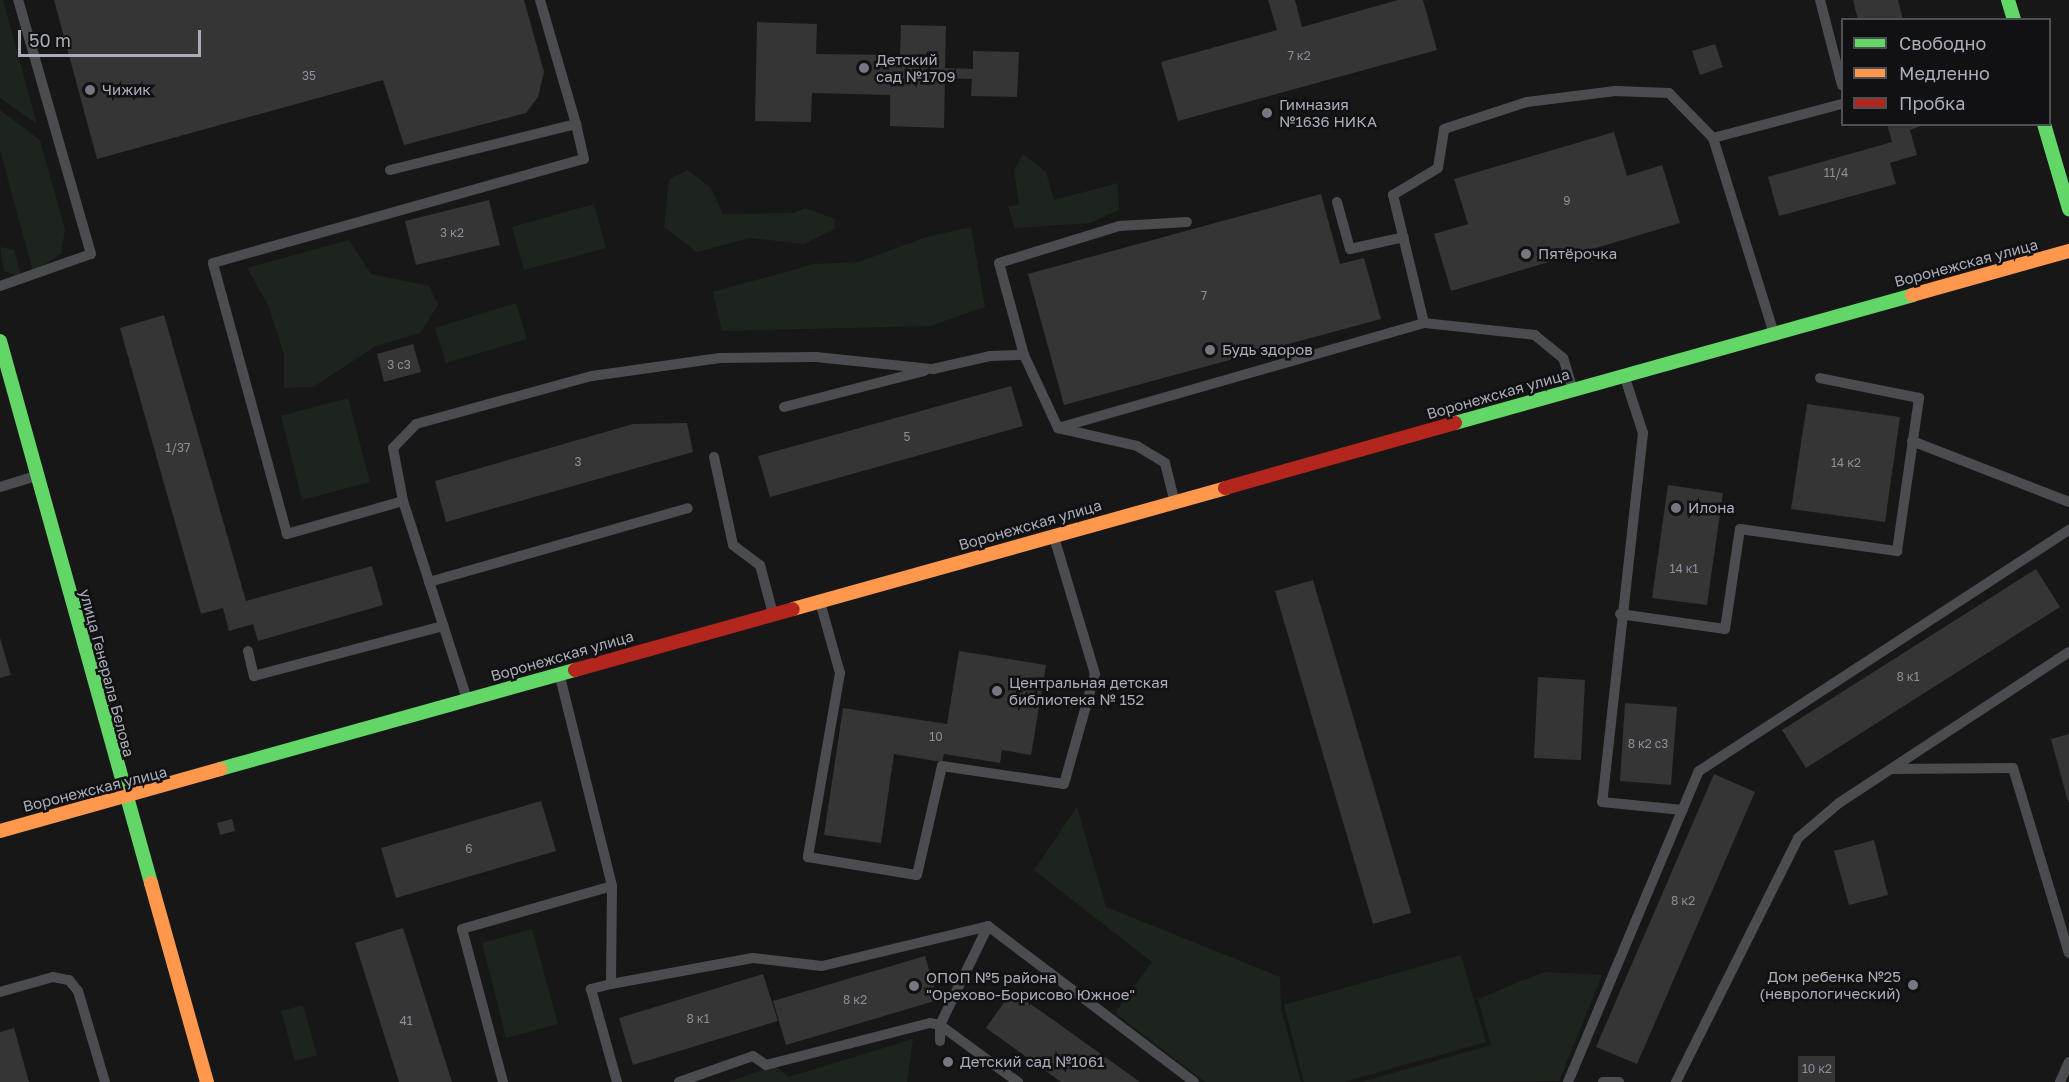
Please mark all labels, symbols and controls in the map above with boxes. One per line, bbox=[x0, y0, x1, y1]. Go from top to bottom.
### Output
scale bar bbox=[21, 18, 204, 56]
legend bbox=[1841, 18, 2051, 126]
text: 50 m bbox=[29, 29, 71, 51]
text: Свободно bbox=[1899, 32, 1986, 54]
house number: 7 к2 bbox=[1287, 49, 1311, 63]
place label: Детский сад №1709 bbox=[876, 50, 955, 85]
marker: Детский сад №1709 bbox=[857, 61, 871, 75]
text: Медленно bbox=[1899, 62, 1990, 84]
house number: 35 bbox=[302, 69, 316, 83]
place label: Чижик bbox=[102, 81, 151, 99]
marker: Чижик bbox=[83, 83, 97, 97]
text: Пробка bbox=[1899, 92, 1965, 114]
place label: Гимназия №1636 НИКА bbox=[1279, 95, 1377, 130]
marker: Гимназия №1636 НИКА bbox=[1260, 106, 1274, 120]
house number: 11/4 bbox=[1824, 166, 1848, 180]
house number: 9 bbox=[1563, 194, 1571, 208]
house number: 3 к2 bbox=[440, 226, 464, 240]
street label: Воронежская улица bbox=[1892, 235, 2040, 291]
place label: Пятёрочка bbox=[1538, 245, 1617, 263]
marker: Пятёрочка bbox=[1519, 247, 1533, 261]
house number: 7 bbox=[1201, 289, 1207, 303]
place label: Будь здоров bbox=[1222, 341, 1313, 359]
marker: Будь здоров bbox=[1203, 343, 1217, 357]
house number: 3 с3 bbox=[387, 358, 411, 372]
street label: Воронежская улица bbox=[1424, 365, 1572, 423]
house number: 5 bbox=[904, 430, 910, 444]
house number: 1/37 bbox=[166, 441, 190, 455]
house number: 3 bbox=[574, 455, 582, 469]
house number: 14 к2 bbox=[1831, 456, 1861, 470]
street label: Воронежская улица bbox=[956, 496, 1104, 554]
place label: Илона bbox=[1688, 499, 1735, 517]
marker: Илона bbox=[1669, 501, 1683, 515]
house number: 14 к1 bbox=[1670, 562, 1698, 576]
street label: улица Генерала Белова bbox=[76, 587, 138, 759]
street label: Воронежская улица bbox=[488, 627, 636, 685]
house number: 8 к1 bbox=[1896, 670, 1920, 684]
place label: Центральная детская библиотека № 152 bbox=[1009, 673, 1168, 708]
marker: Центральная детская библиотека № 152 bbox=[990, 684, 1004, 698]
house number: 10 bbox=[929, 730, 943, 744]
house number: 8 к2 с3 bbox=[1628, 737, 1668, 751]
street label: Воронежская улица bbox=[21, 762, 169, 816]
house number: 6 bbox=[465, 842, 473, 856]
house number: 8 к2 bbox=[1671, 894, 1695, 908]
place label: Дом ребенка №25 (неврологический) bbox=[1759, 967, 1901, 1002]
place label: ОПОП №5 района "Орехово-Борисово Южное" bbox=[926, 968, 1135, 1003]
marker: Дом ребенка №25 (неврологический) bbox=[1906, 978, 1920, 992]
marker: ОПОП №5 района "Орехово-Борисово Южное" bbox=[907, 979, 921, 993]
house number: 8 к2 bbox=[843, 993, 867, 1007]
house number: 8 к1 bbox=[686, 1012, 710, 1026]
house number: 41 bbox=[399, 1014, 413, 1028]
place label: Детский сад №1061 bbox=[960, 1053, 1104, 1071]
marker: Детский сад №1061 bbox=[941, 1055, 955, 1069]
house number: 10 к2 bbox=[1802, 1062, 1832, 1076]

